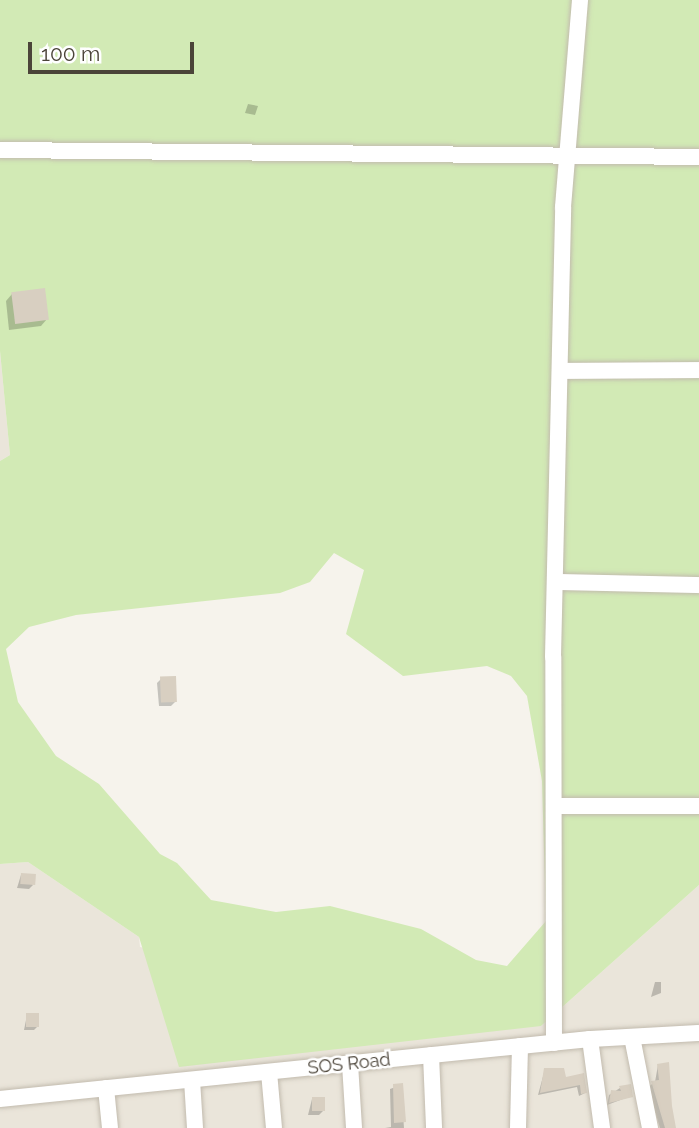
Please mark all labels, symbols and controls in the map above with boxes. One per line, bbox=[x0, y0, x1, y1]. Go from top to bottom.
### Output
scale bar bbox=[32, 28, 198, 72]
text: 100 m bbox=[41, 41, 100, 66]
street label: SOS Road bbox=[307, 1049, 391, 1079]

